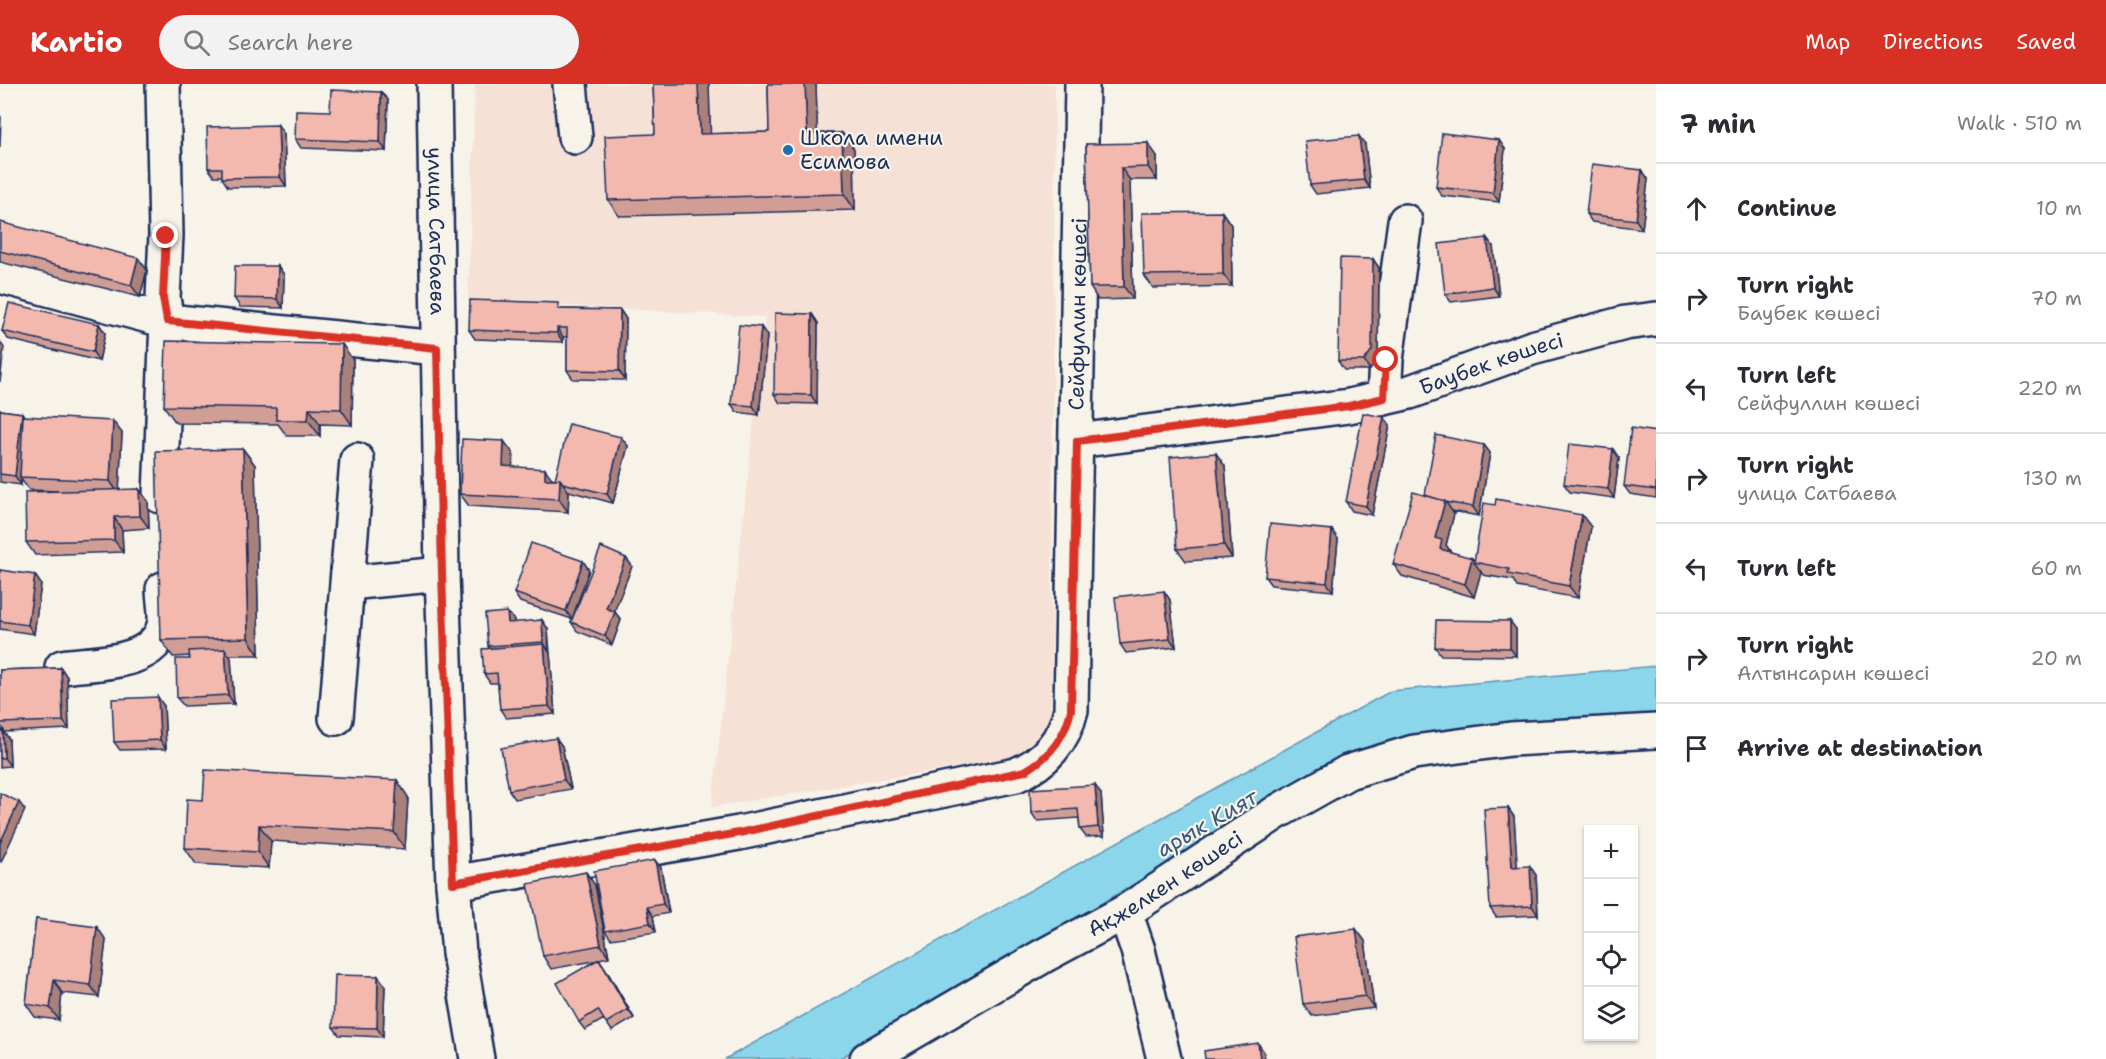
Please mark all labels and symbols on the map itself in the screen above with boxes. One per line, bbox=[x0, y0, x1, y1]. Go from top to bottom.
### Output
place label: Школа имени Есимова bbox=[800, 124, 943, 176]
marker: Школа имени Есимова bbox=[781, 143, 795, 157]
street label: улица Сатбаева bbox=[421, 147, 452, 315]
street label: Сейфуллин көшесі bbox=[1062, 217, 1094, 411]
route end bbox=[152, 222, 178, 248]
street label: Баубек көшесі bbox=[1415, 326, 1566, 402]
route start bbox=[1372, 346, 1398, 372]
water label: арык Кият bbox=[1151, 782, 1264, 864]
street label: Ақжелкен көшесі bbox=[1083, 824, 1248, 943]

